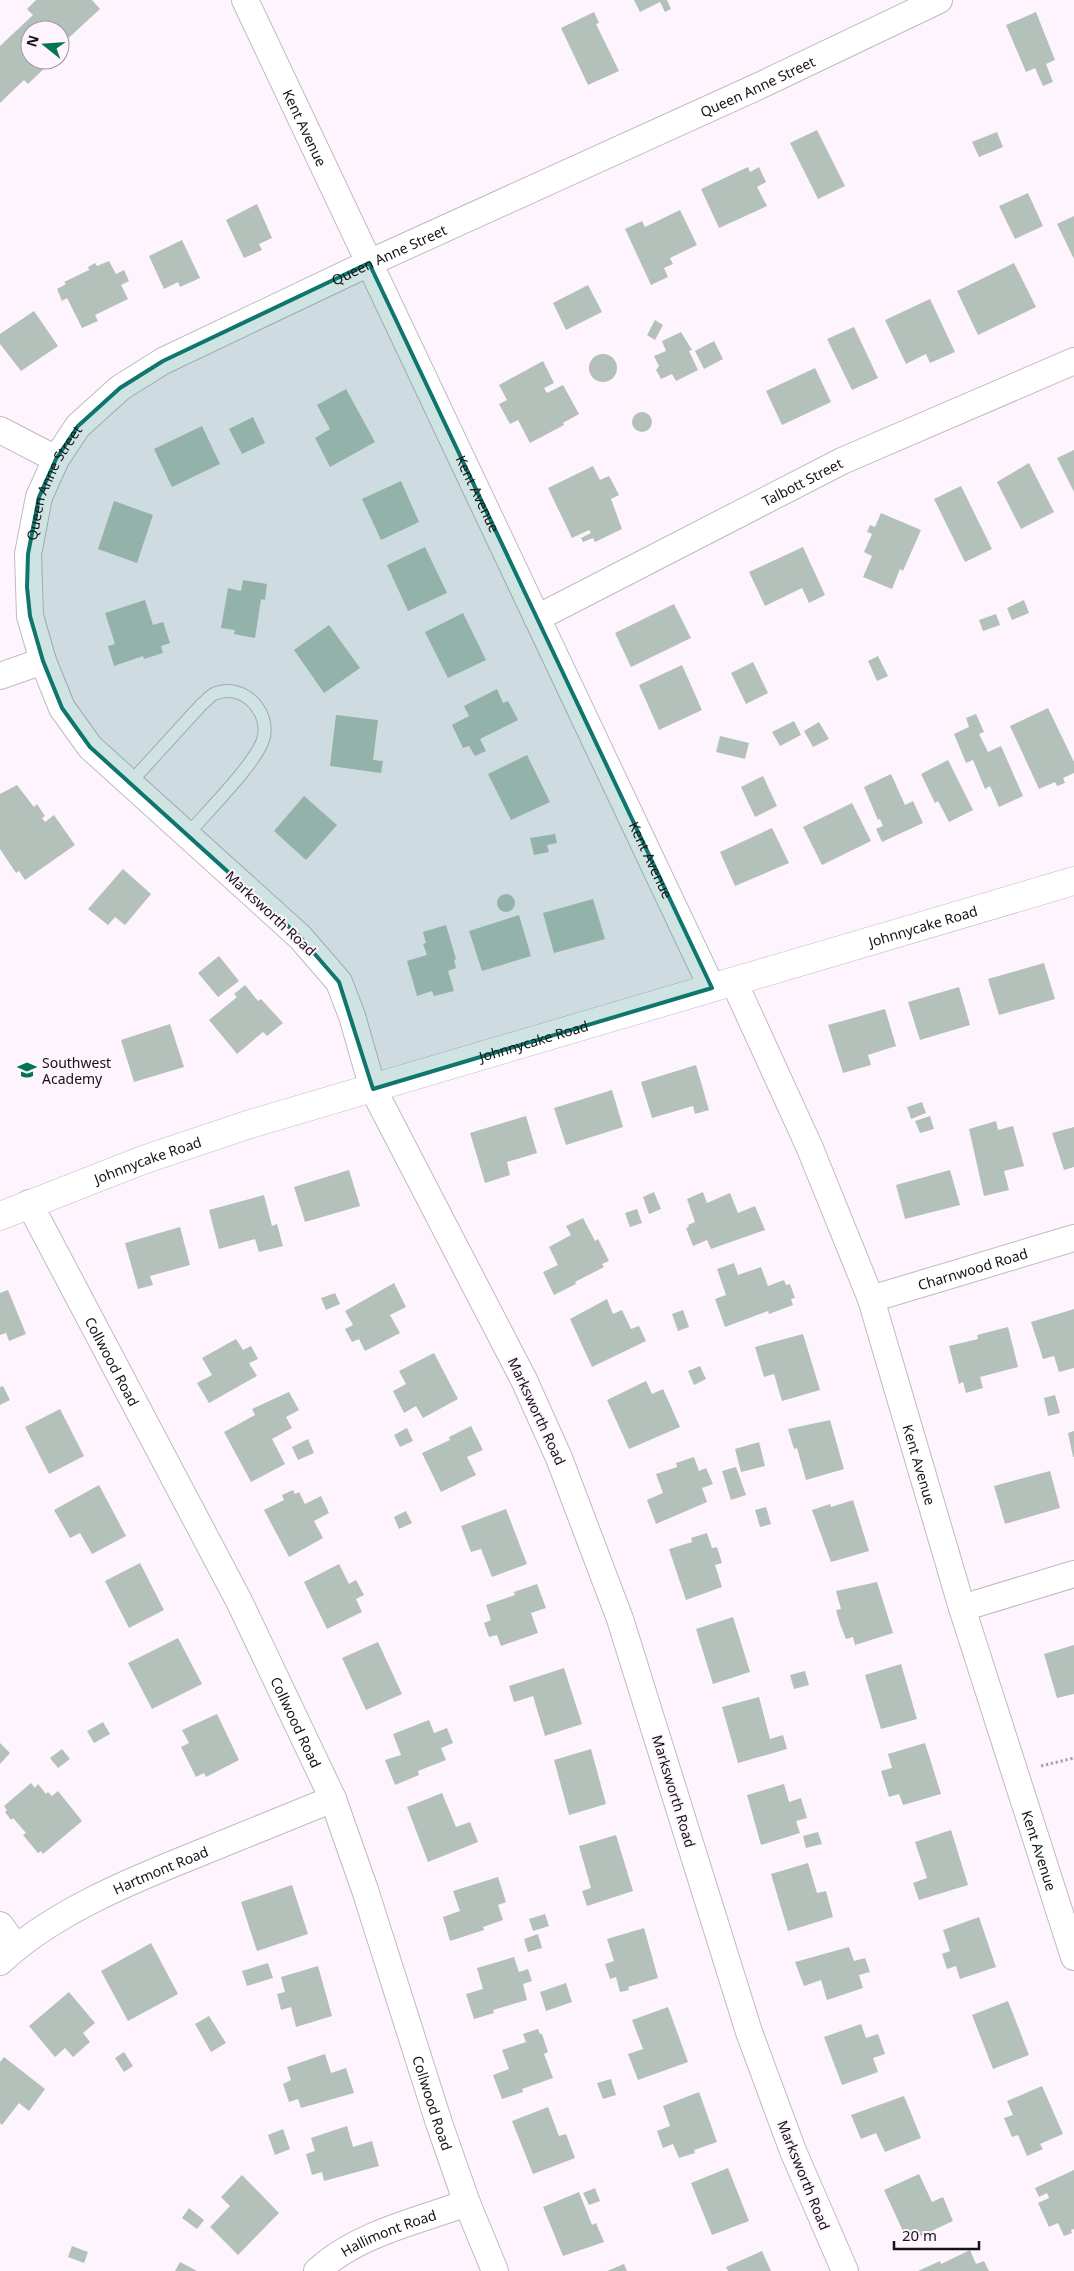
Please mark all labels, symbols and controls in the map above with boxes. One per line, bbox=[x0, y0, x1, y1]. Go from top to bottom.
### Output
north arrow bbox=[20, 20, 70, 70]
text: N bbox=[21, 33, 43, 49]
street label: Queen Anne Street bbox=[697, 51, 818, 121]
street label: Kent Avenue bbox=[279, 86, 332, 169]
street label: Queen Anne Street bbox=[328, 220, 449, 289]
street label: Queen Anne Street bbox=[21, 421, 86, 542]
street label: Kent Avenue bbox=[452, 452, 505, 535]
street label: Talbott Street bbox=[758, 453, 846, 510]
street label: Kent Avenue bbox=[625, 818, 678, 902]
street label: Marksworth Road bbox=[222, 866, 320, 960]
street label: Johnnycake Road bbox=[864, 901, 980, 951]
street label: Johnnycake Road bbox=[475, 1015, 590, 1066]
place label: Southwest Academy bbox=[42, 1053, 111, 1088]
school or university icon: Southwest Academy bbox=[16, 1059, 38, 1081]
street label: Johnnycake Road bbox=[89, 1132, 204, 1189]
street label: Charnwood Road bbox=[915, 1243, 1030, 1294]
street label: Collwood Road bbox=[81, 1313, 144, 1409]
street label: Marksworth Road bbox=[504, 1354, 570, 1468]
street label: Kent Avenue bbox=[899, 1422, 941, 1507]
street label: Collwood Road bbox=[267, 1673, 326, 1771]
street label: Marksworth Road bbox=[648, 1732, 700, 1850]
street label: Kent Avenue bbox=[1018, 1808, 1062, 1893]
street label: Hartmont Road bbox=[110, 1841, 211, 1898]
street label: Collwood Road bbox=[409, 2053, 457, 2153]
street label: Marksworth Road bbox=[773, 2117, 835, 2233]
street label: Hallimont Road bbox=[337, 2204, 439, 2260]
scale bar bbox=[894, 2218, 979, 2250]
text: 20 m bbox=[902, 2225, 937, 2245]

